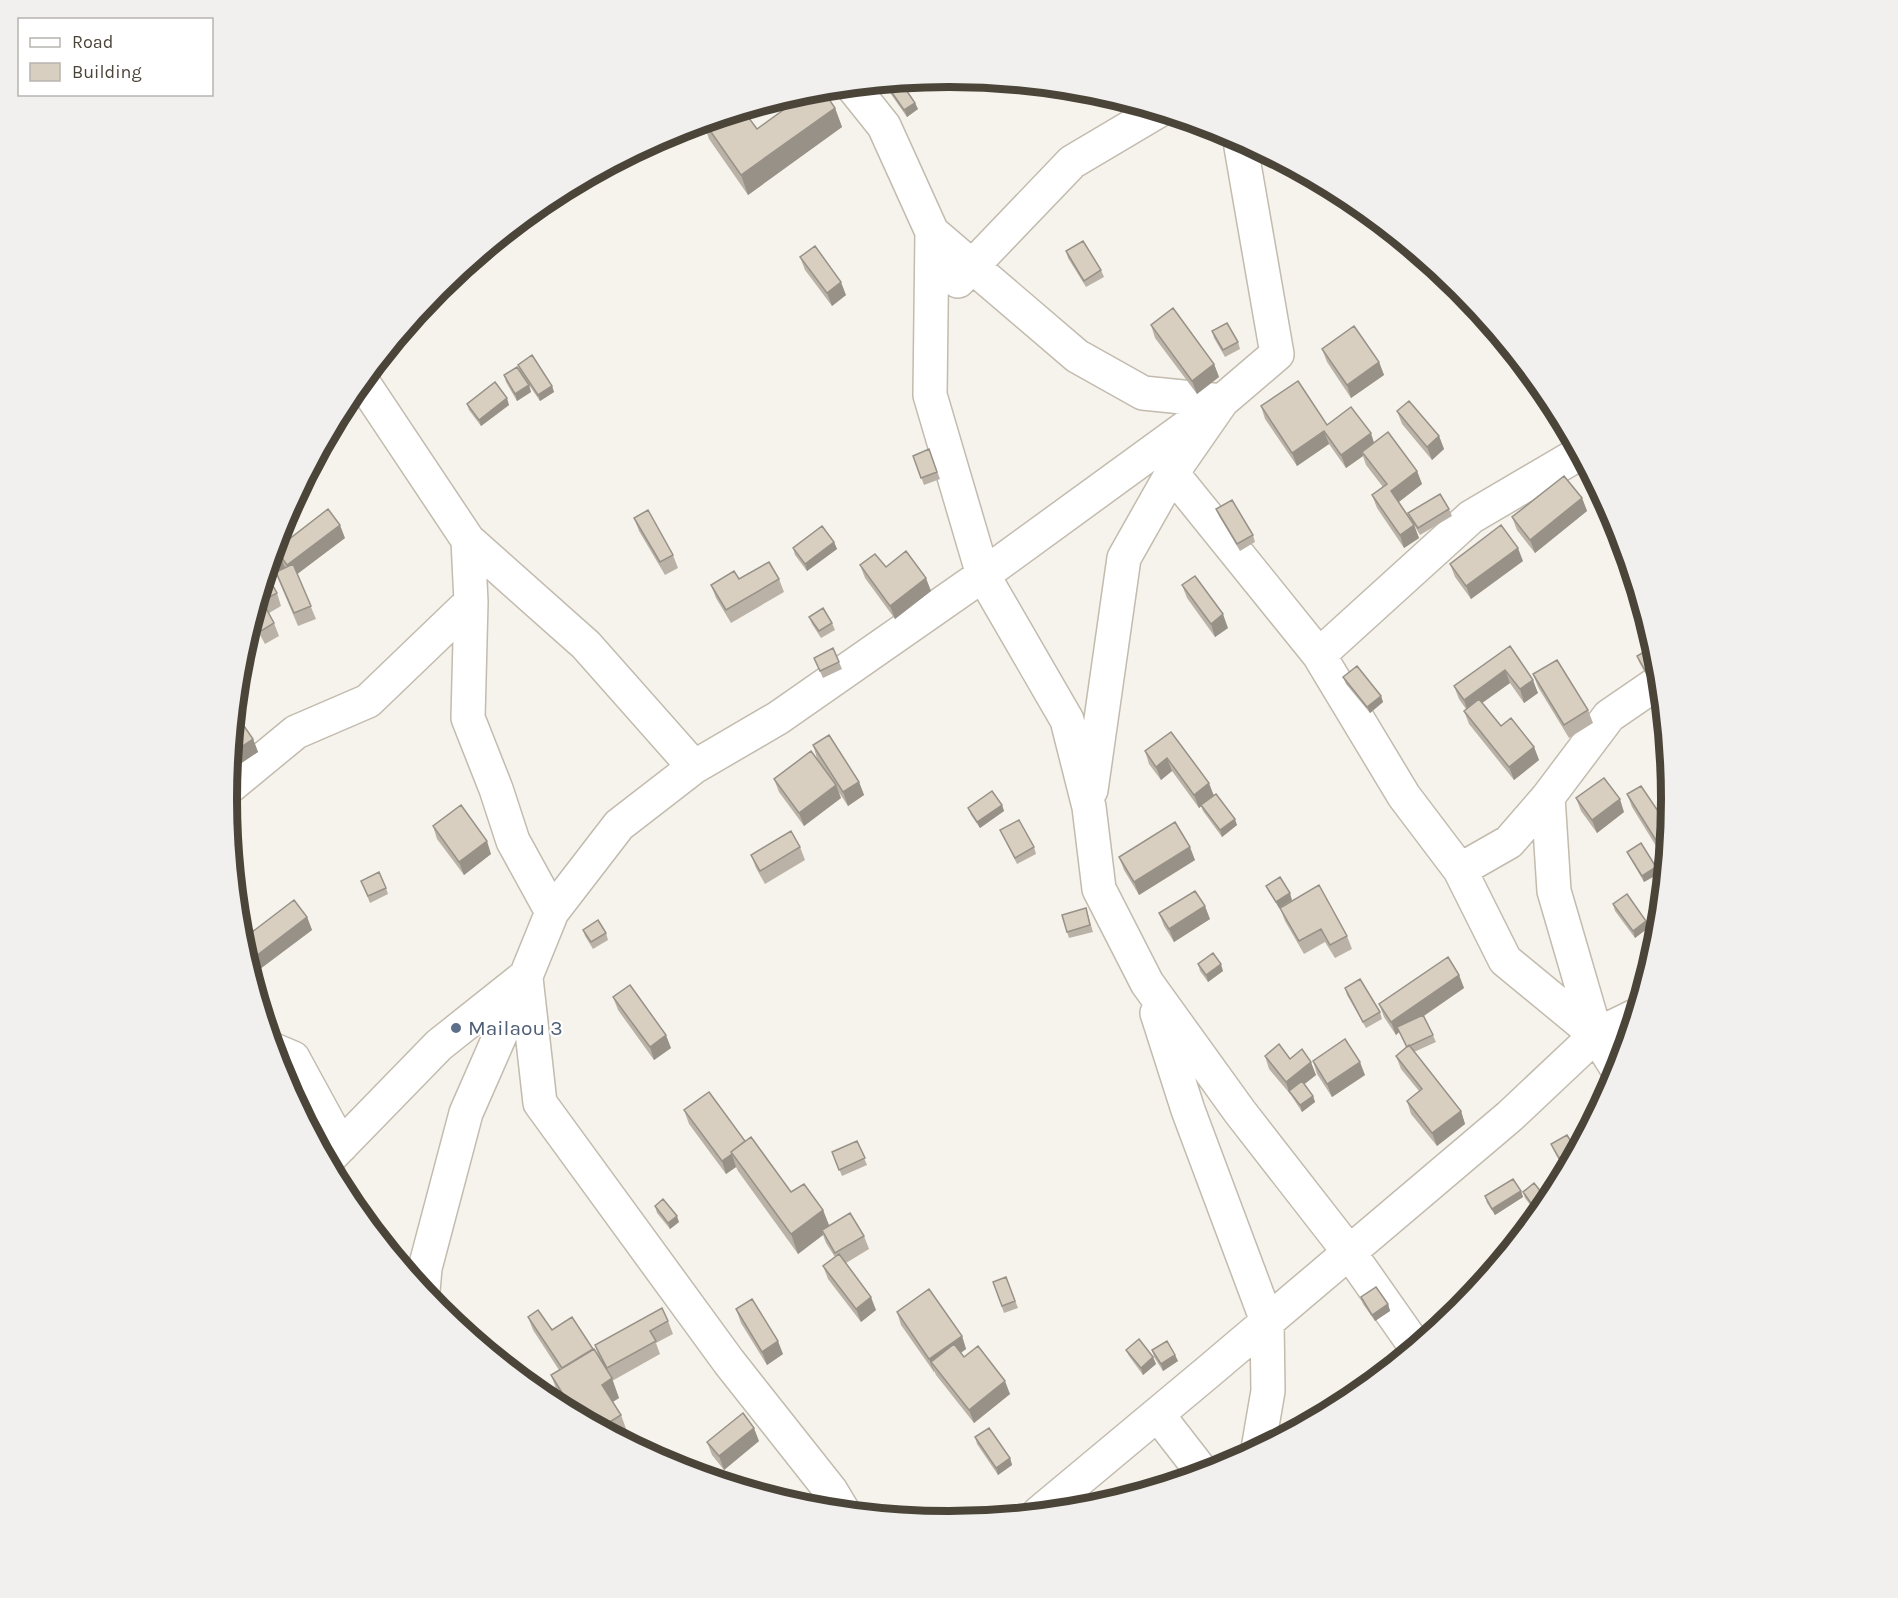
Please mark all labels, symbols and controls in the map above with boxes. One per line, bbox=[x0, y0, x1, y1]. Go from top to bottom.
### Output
legend bbox=[18, 18, 213, 96]
text: Road bbox=[72, 31, 113, 53]
text: Building bbox=[72, 61, 142, 83]
place label: Mailaou 3 bbox=[468, 1016, 563, 1040]
marker: Mailaou 3 bbox=[449, 1021, 463, 1035]

